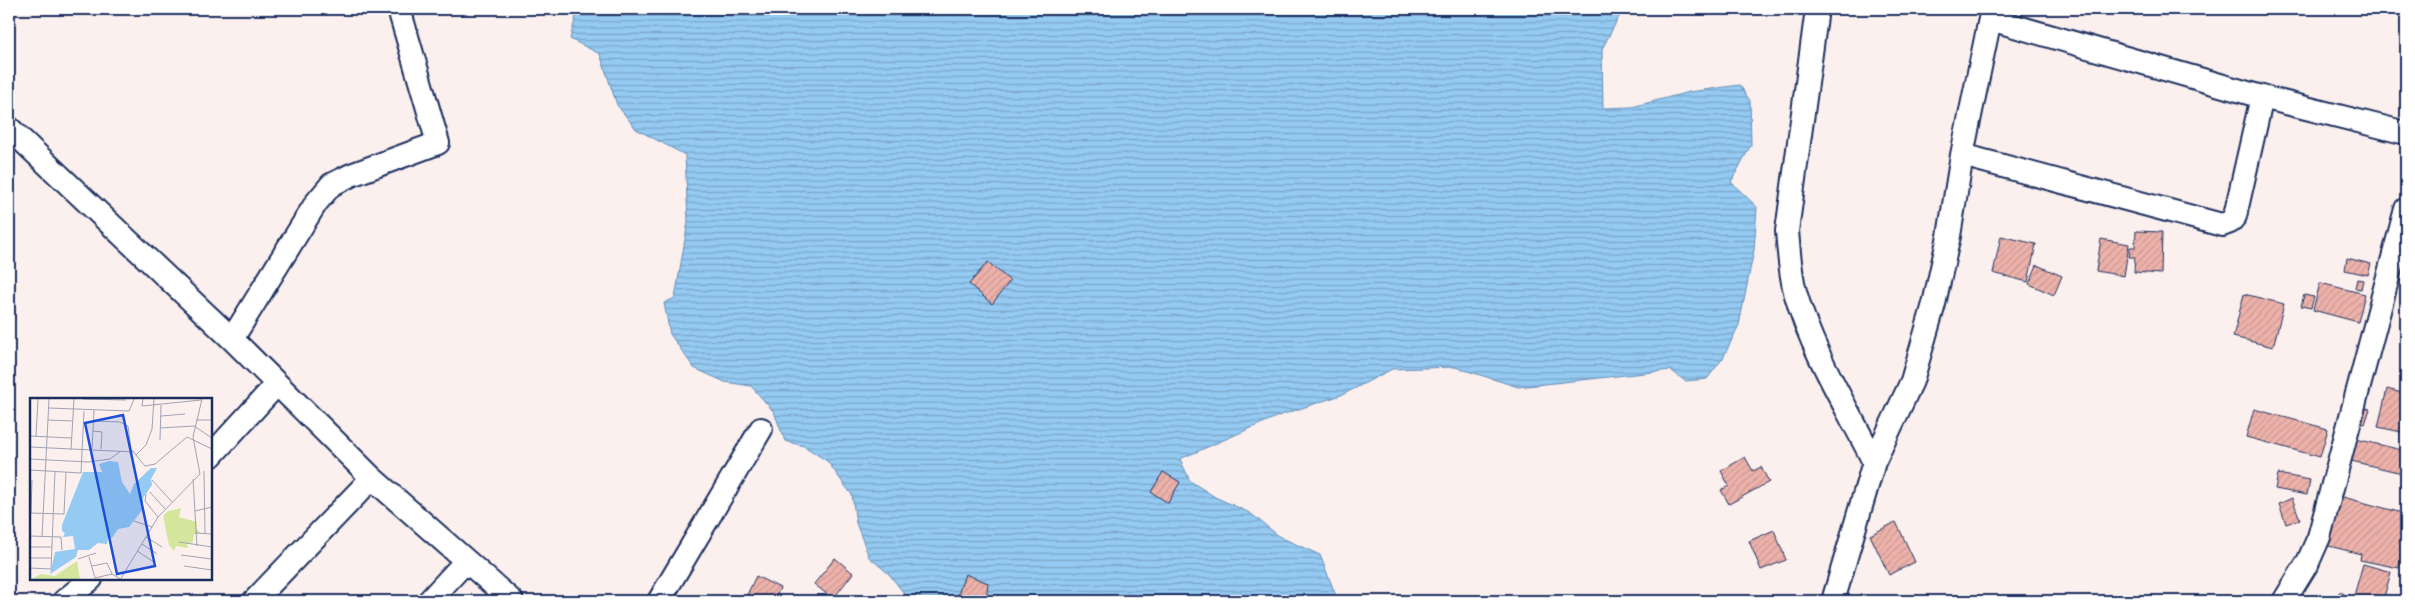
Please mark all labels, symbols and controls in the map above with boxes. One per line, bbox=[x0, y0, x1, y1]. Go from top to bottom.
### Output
inset map bbox=[30, 398, 212, 580]

